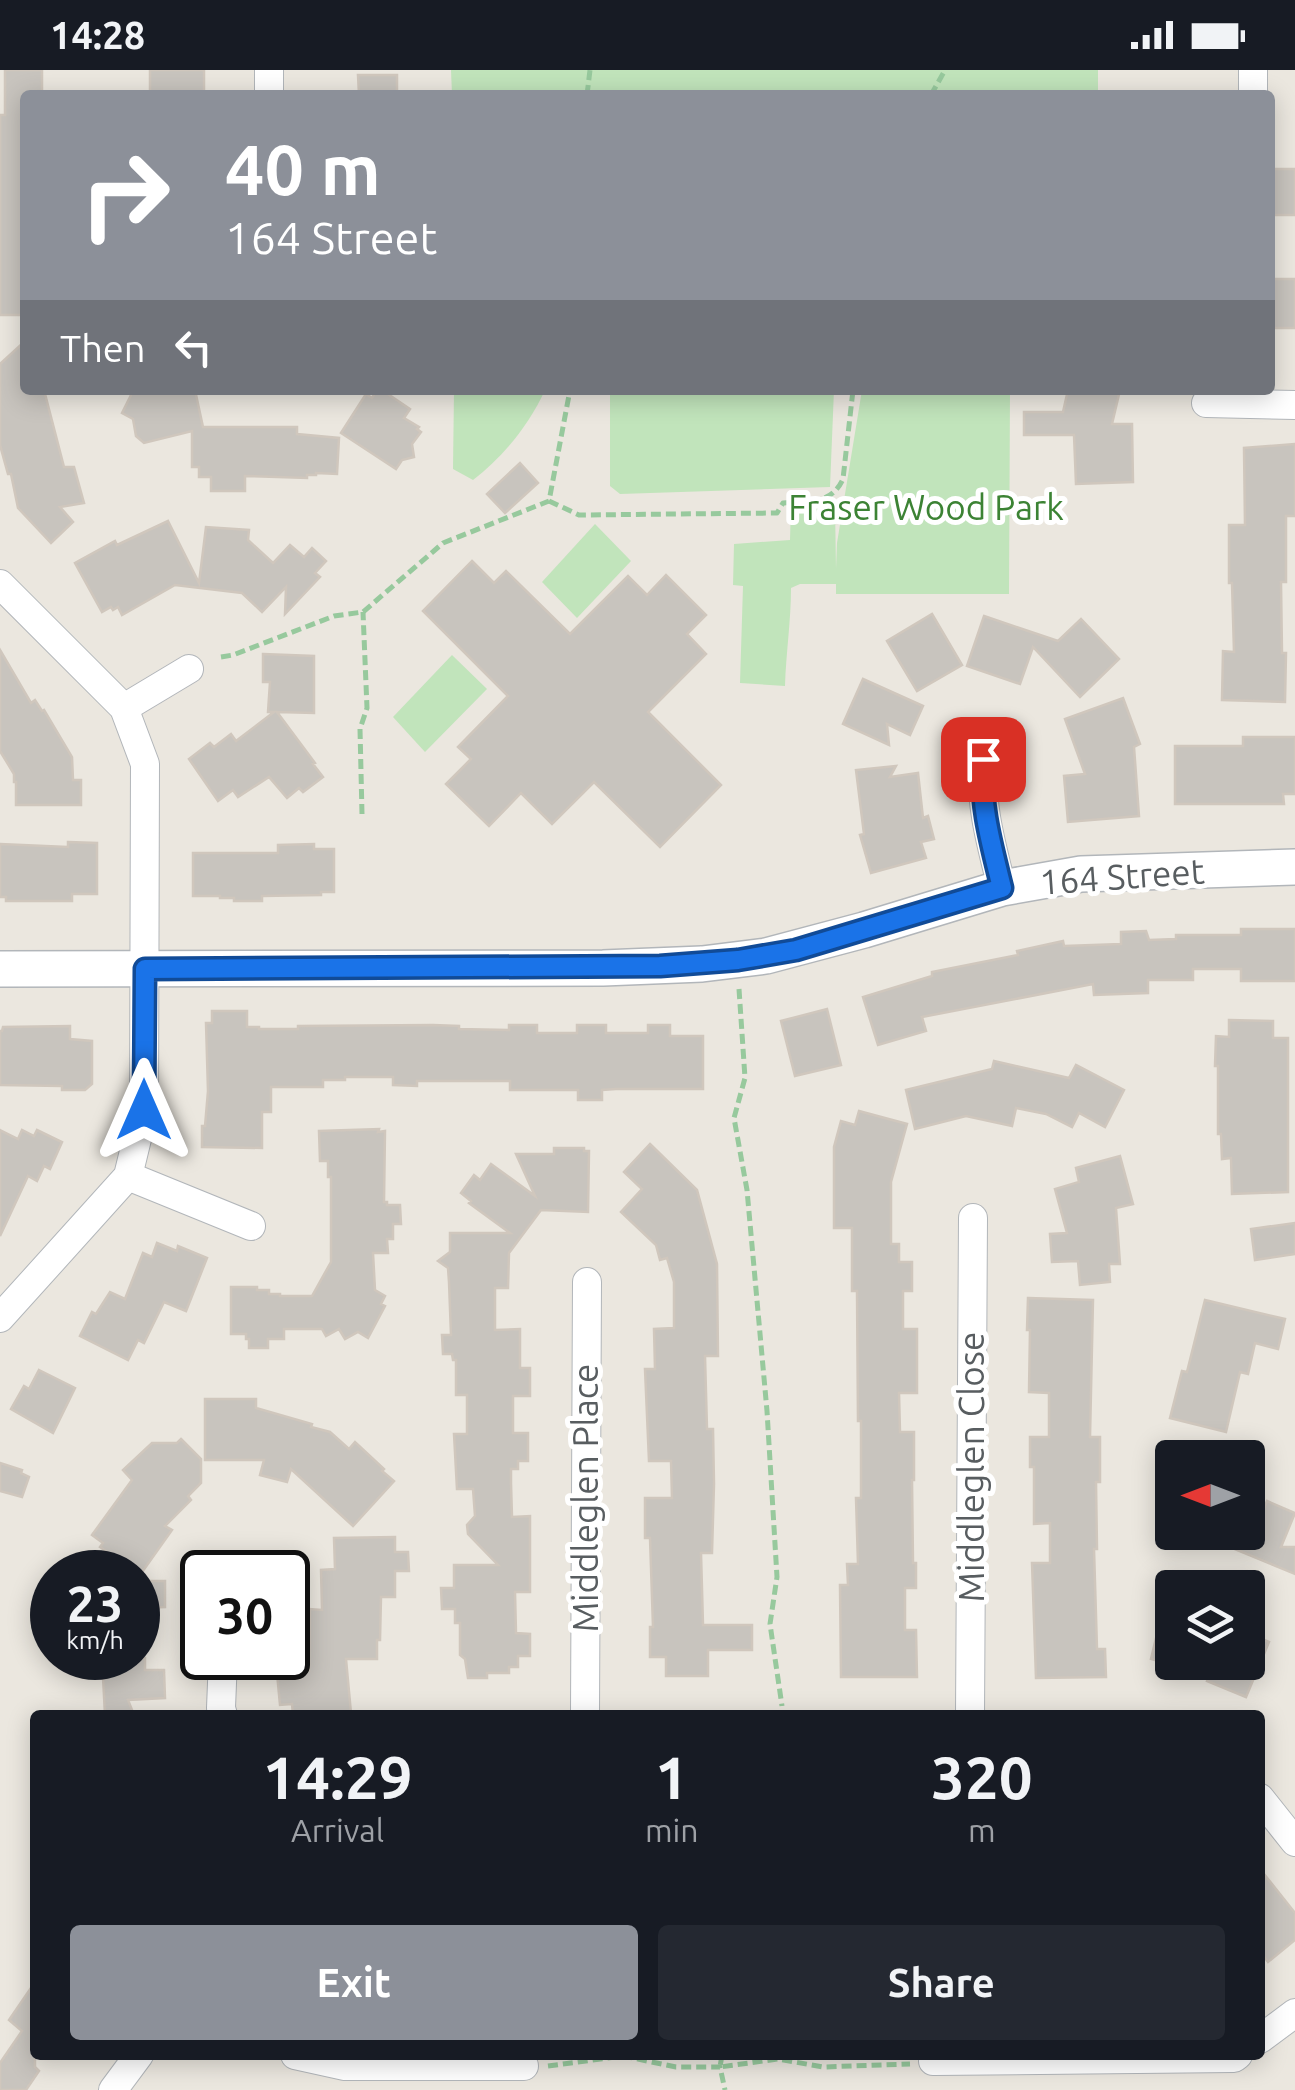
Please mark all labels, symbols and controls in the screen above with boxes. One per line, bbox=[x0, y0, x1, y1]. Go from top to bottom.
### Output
text: 14:28 bbox=[50, 14, 145, 56]
icon: right bbox=[60, 130, 190, 260]
text: 40 m bbox=[225, 130, 381, 208]
text: 164 Street bbox=[225, 212, 437, 263]
icon: left bbox=[166, 320, 221, 375]
text: Then bbox=[60, 327, 146, 369]
park label: Fraser Wood Park bbox=[788, 487, 1064, 527]
pin bbox=[941, 717, 1026, 802]
icon: arrive bbox=[956, 732, 1011, 787]
street label: 164 Street bbox=[1038, 850, 1206, 902]
position arrow bbox=[92, 1058, 196, 1162]
street label: Middleglen Close bbox=[951, 1332, 991, 1602]
street label: Middleglen Place bbox=[565, 1364, 605, 1632]
north arrow bbox=[1155, 1440, 1265, 1550]
map controls bbox=[1155, 1440, 1265, 1680]
speed limit sign: 30 bbox=[180, 1550, 310, 1680]
button: layers bbox=[1155, 1570, 1265, 1680]
text: 23 bbox=[67, 1575, 123, 1631]
text: km/h bbox=[66, 1626, 124, 1654]
text: 14:29 bbox=[262, 1743, 413, 1810]
text: 1 bbox=[655, 1743, 689, 1810]
text: 320 bbox=[931, 1743, 1033, 1810]
text: Arrival bbox=[291, 1812, 384, 1848]
text: min bbox=[645, 1812, 699, 1848]
text: m bbox=[968, 1812, 996, 1848]
button: Exit bbox=[70, 1925, 638, 2040]
button: Share bbox=[658, 1925, 1225, 2040]

